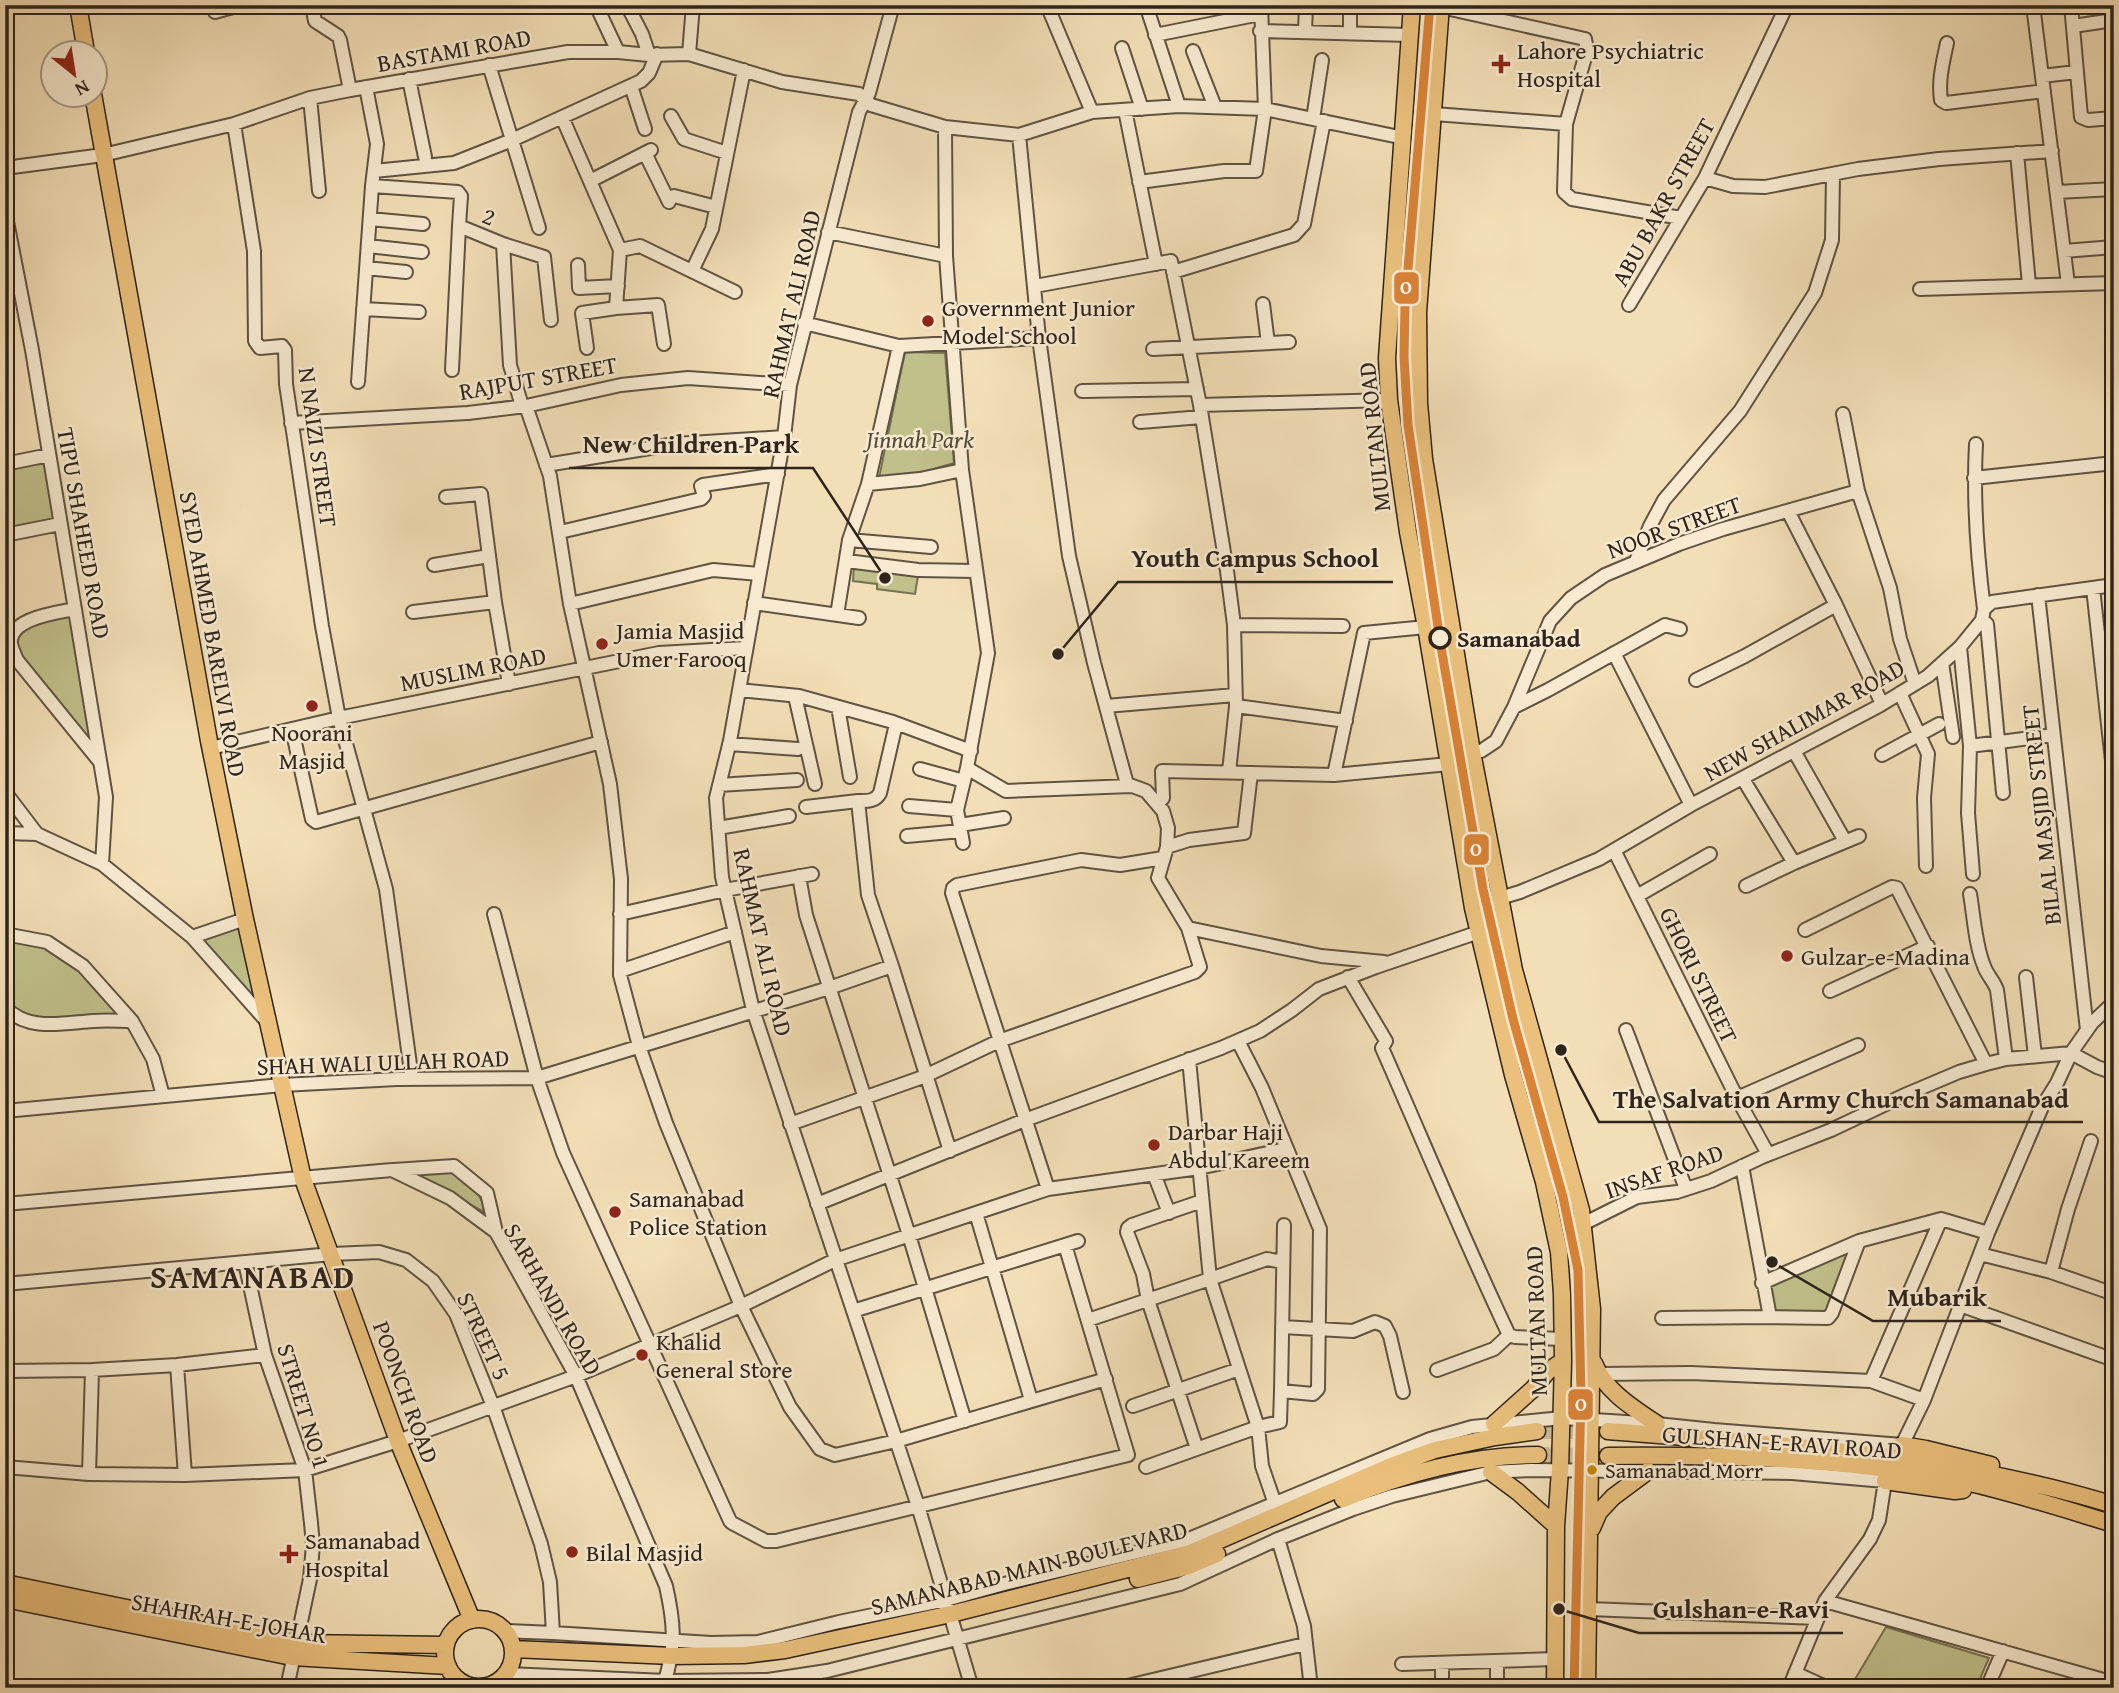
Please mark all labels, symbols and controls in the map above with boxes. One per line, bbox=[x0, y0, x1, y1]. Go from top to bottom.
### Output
street label: BASTAMI ROAD bbox=[374, 19, 534, 81]
place label: Lahore Psychiatric Hospital bbox=[1517, 33, 1704, 96]
north arrow bbox=[38, 38, 108, 108]
marker: Lahore Psychiatric Hospital bbox=[1491, 54, 1511, 74]
text: N bbox=[70, 73, 95, 104]
street label: ABU BAKR STREET bbox=[1602, 112, 1724, 292]
street label: 2 bbox=[477, 198, 501, 234]
street label: RAHMAT ALI ROAD bbox=[752, 207, 830, 401]
line badge: O bbox=[1393, 271, 1420, 305]
text: O bbox=[1400, 273, 1412, 301]
place label: Government Junior Model School bbox=[942, 290, 1135, 353]
marker: Government Junior Model School bbox=[920, 313, 936, 329]
street label: RAJPUT STREET bbox=[456, 347, 620, 409]
street label: MULTAN ROAD bbox=[1349, 361, 1399, 513]
street label: N NAIZI STREET bbox=[289, 365, 347, 529]
callout: New Children Park bbox=[569, 421, 813, 468]
park label: Jinnah Park bbox=[862, 422, 974, 457]
text: New Children Park bbox=[583, 424, 799, 463]
street label: TIPU SHAHEED ROAD bbox=[48, 425, 120, 641]
street label: NOOR STREET bbox=[1602, 486, 1746, 568]
street label: SYED AHMED BARELVI ROAD bbox=[171, 489, 255, 779]
callout: Youth Campus School bbox=[1118, 535, 1393, 582]
text: Youth Campus School bbox=[1131, 538, 1379, 577]
place label: Jamia Masjid Umer Farooq bbox=[613, 613, 747, 676]
place label: Samanabad bbox=[1457, 621, 1581, 656]
marker: Samanabad bbox=[1429, 627, 1451, 649]
marker: Jamia Masjid Umer Farooq bbox=[594, 636, 610, 652]
street label: MUSLIM ROAD bbox=[397, 638, 549, 700]
street label: NEW SHALIMAR ROAD bbox=[1697, 650, 1911, 790]
marker: Noorani Masjid bbox=[304, 698, 320, 714]
street label: BILAL MASJID STREET bbox=[2012, 703, 2070, 927]
place label: Noorani Masjid bbox=[271, 715, 353, 778]
line badge: O bbox=[1463, 833, 1490, 866]
text: O bbox=[1470, 835, 1482, 863]
street label: RAHMAT ALI ROAD bbox=[724, 845, 802, 1039]
street label: GHORI STREET bbox=[1651, 901, 1747, 1049]
place label: Gulzar-e-Madina bbox=[1801, 939, 1970, 974]
marker: Gulzar-e-Madina bbox=[1779, 948, 1795, 964]
street label: SHAH WALI ULLAH ROAD bbox=[256, 1040, 510, 1084]
callout: The Salvation Army Church Samanabad bbox=[1599, 1075, 2083, 1122]
text: The Salvation Army Church Samanabad bbox=[1613, 1079, 2069, 1118]
place label: Darbar Haji Abdul Kareem bbox=[1168, 1114, 1310, 1177]
street label: INSAF ROAD bbox=[1600, 1134, 1728, 1208]
marker: Darbar Haji Abdul Kareem bbox=[1146, 1137, 1162, 1153]
place label: Samanabad Police Station bbox=[629, 1181, 768, 1244]
marker: Samanabad Police Station bbox=[607, 1204, 623, 1220]
street label: SARHANDI ROAD bbox=[495, 1216, 611, 1382]
street label: MULTAN ROAD bbox=[1516, 1245, 1556, 1397]
district label: SAMANABAD bbox=[150, 1253, 356, 1300]
callout: Mubarik bbox=[1873, 1274, 2001, 1321]
text: Mubarik bbox=[1887, 1277, 1987, 1316]
street label: STREET 5 bbox=[448, 1286, 520, 1386]
street label: POONCH ROAD bbox=[364, 1316, 448, 1468]
place label: Khalid General Store bbox=[656, 1324, 792, 1387]
street label: STREET NO 1 bbox=[268, 1339, 340, 1473]
marker: Khalid General Store bbox=[634, 1347, 650, 1363]
line badge: O bbox=[1567, 1388, 1594, 1421]
text: O bbox=[1575, 1390, 1587, 1418]
street label: GULSHAN-E-RAVI ROAD bbox=[1661, 1416, 1903, 1468]
place label: Samanabad Morr bbox=[1605, 1454, 1763, 1486]
marker: Samanabad Morr bbox=[1585, 1463, 1599, 1477]
street label: SAMANABAD MAIN BOULEVARD bbox=[867, 1512, 1191, 1624]
place label: Samanabad Hospital bbox=[305, 1523, 421, 1586]
place label: Bilal Masjid bbox=[586, 1535, 703, 1570]
marker: Samanabad Hospital bbox=[279, 1544, 299, 1564]
marker: Bilal Masjid bbox=[564, 1544, 580, 1560]
street label: SHAHRAH-E-JOHAR bbox=[129, 1584, 329, 1652]
callout: Gulshan-e-Ravi bbox=[1639, 1586, 1843, 1633]
text: Gulshan-e-Ravi bbox=[1653, 1589, 1829, 1628]

